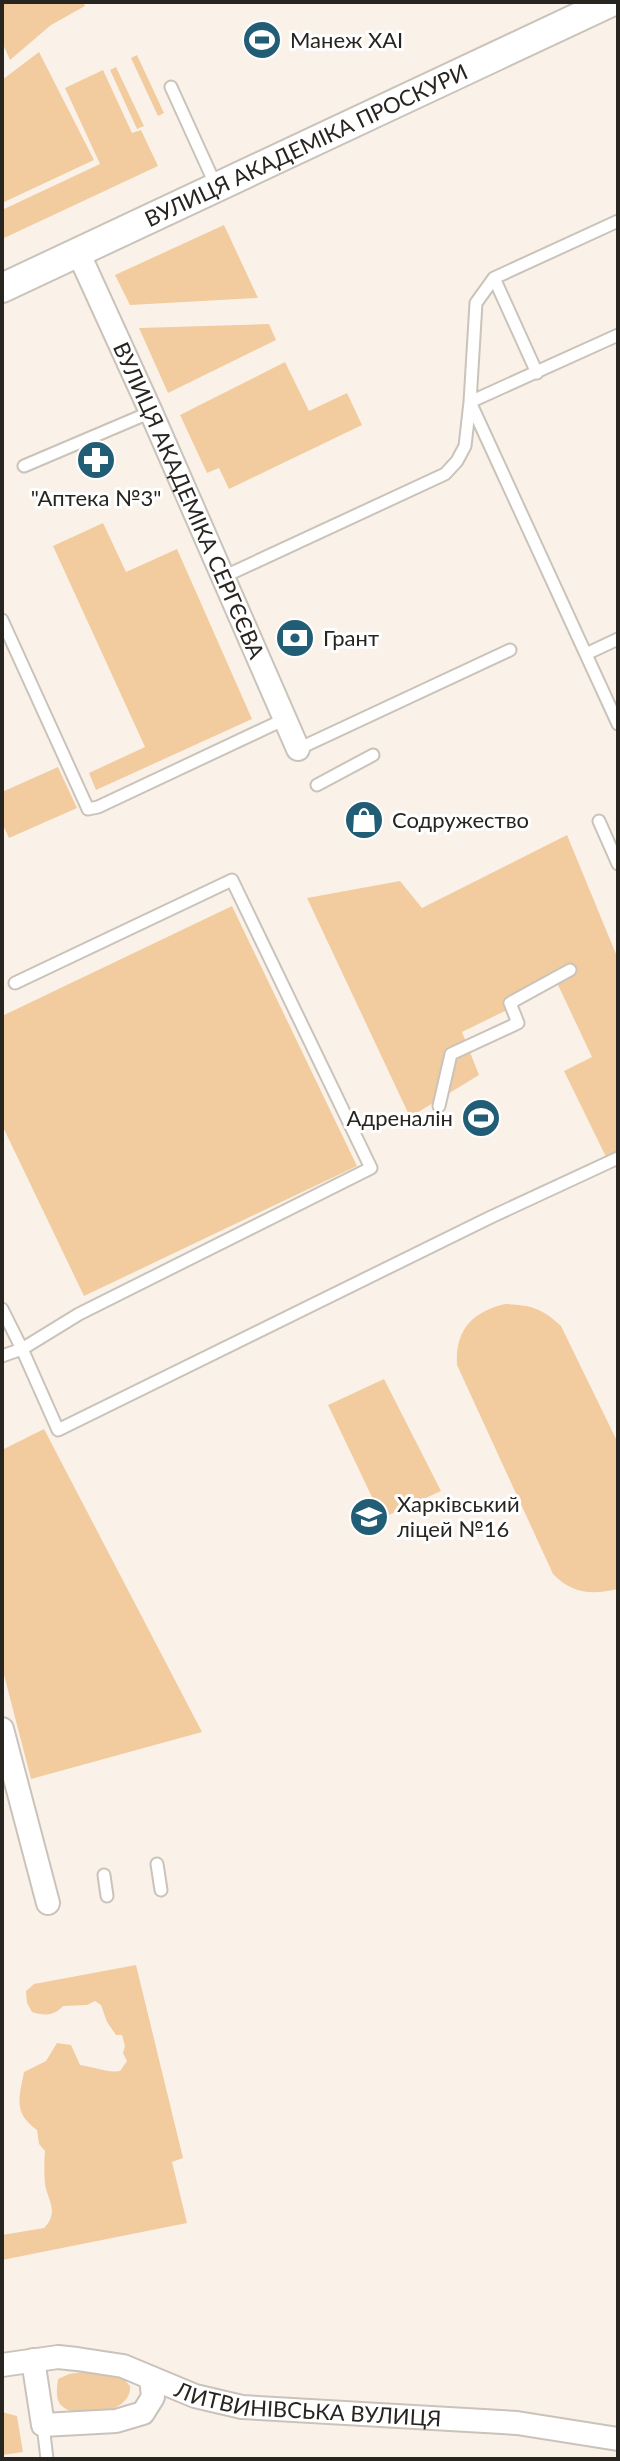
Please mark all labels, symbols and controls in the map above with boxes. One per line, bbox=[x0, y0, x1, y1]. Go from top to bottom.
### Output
sports icon: Манеж ХАІ bbox=[241, 19, 283, 61]
place label: Манеж ХАІ bbox=[290, 26, 403, 53]
street label: ВУЛИЦЯ АКАДЕМІКА ПРОСКУРИ bbox=[140, 57, 472, 232]
street label: ВУЛИЦЯ АКАДЕМІКА СЕРГЄЄВА bbox=[108, 338, 271, 663]
pharmacy icon: "Аптека №3" bbox=[75, 439, 117, 481]
place label: "Аптека №3" bbox=[31, 484, 161, 511]
bank icon: Грант bbox=[274, 617, 316, 659]
place label: Грант bbox=[323, 624, 379, 651]
shop icon: Содружество bbox=[343, 799, 385, 841]
place label: Содружество bbox=[392, 806, 529, 833]
sports icon: Адреналін bbox=[460, 1097, 502, 1139]
place label: Адреналін bbox=[347, 1104, 453, 1131]
place label: Харківський ліцей №16 bbox=[397, 1490, 520, 1542]
school or university icon: Харківський ліцей №16 bbox=[348, 1496, 390, 1538]
street label: ЛИТВИНІВСЬКА ВУЛИЦЯ bbox=[170, 2375, 442, 2432]

